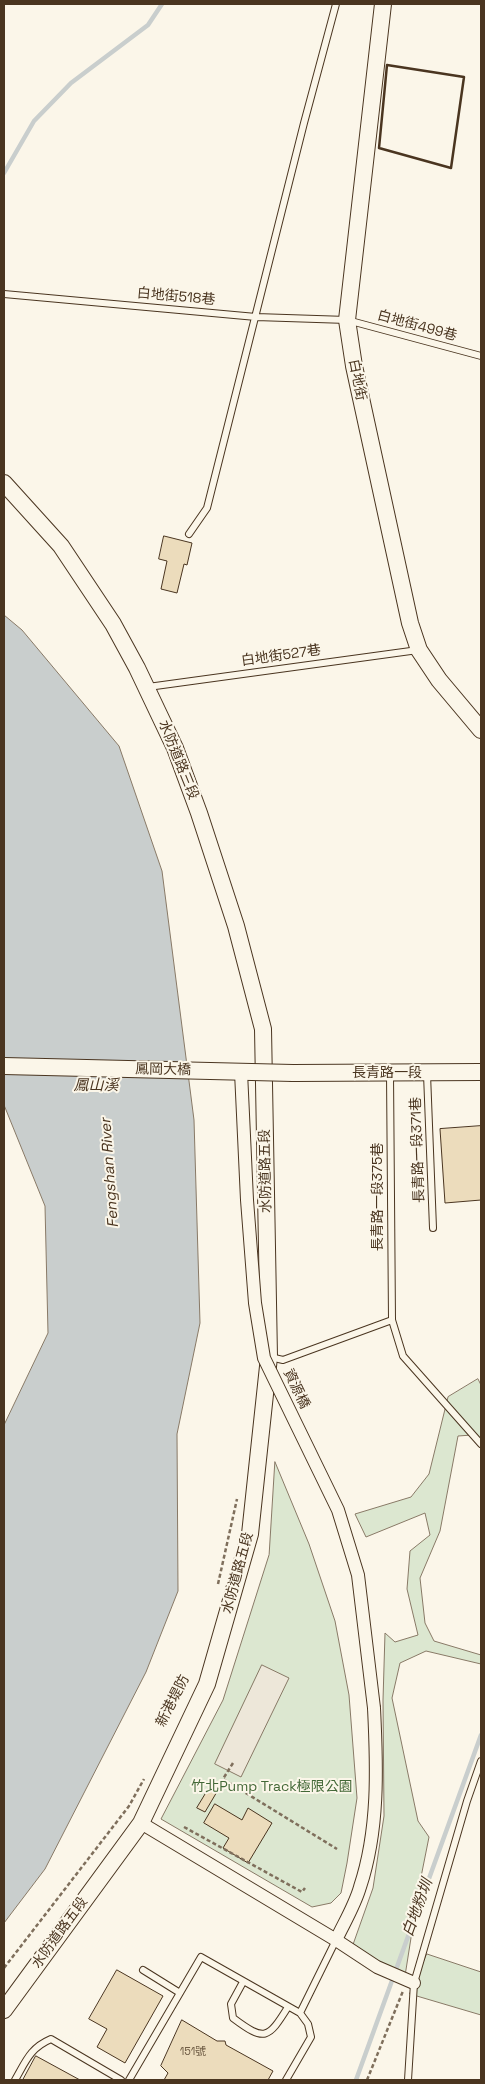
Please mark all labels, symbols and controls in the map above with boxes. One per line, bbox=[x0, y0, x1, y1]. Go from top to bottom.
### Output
street label: 白地街518巷 bbox=[136, 285, 216, 309]
street label: 白地街499巷 bbox=[375, 307, 459, 345]
street label: 白地街 bbox=[345, 358, 369, 402]
street label: 白地街527巷 bbox=[240, 642, 322, 670]
street label: 水防道路三段 bbox=[154, 718, 202, 802]
street label: 鳳岡大橋 bbox=[135, 1061, 191, 1079]
street label: 長青路一段 bbox=[352, 1065, 422, 1081]
water label: 鳳山溪 bbox=[74, 1077, 118, 1095]
street label: 長青路一段371巷 bbox=[408, 1097, 428, 1203]
water label: Fengshan River bbox=[97, 1118, 123, 1228]
street label: 水防道路五段 bbox=[257, 1129, 275, 1213]
street label: 長青路一段375巷 bbox=[370, 1143, 386, 1251]
street label: 資源橋 bbox=[279, 1366, 313, 1412]
street label: 水防道路五段 bbox=[219, 1530, 257, 1616]
street label: 新港堤防 bbox=[153, 1672, 193, 1730]
park label: 竹北Pump Track極限公園 bbox=[191, 1779, 353, 1795]
water label: 白地粉圳 bbox=[399, 1877, 437, 1939]
street label: 水防道路五段 bbox=[29, 1894, 91, 1972]
house number: 151號 bbox=[180, 2045, 206, 2059]

